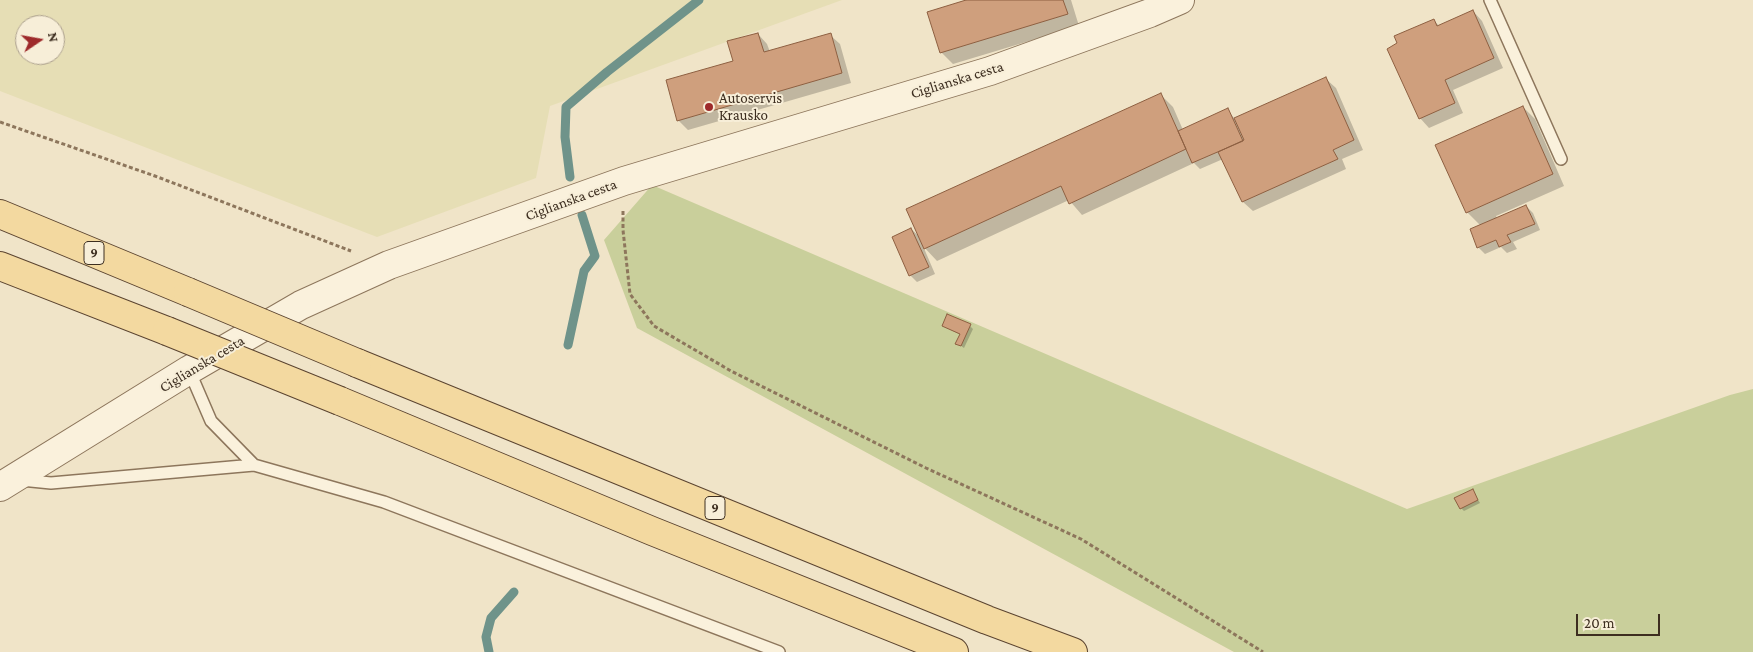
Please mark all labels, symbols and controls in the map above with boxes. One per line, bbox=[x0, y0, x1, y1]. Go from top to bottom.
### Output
north arrow bbox=[15, 15, 65, 65]
text: N bbox=[45, 31, 63, 43]
street label: Ciglianska cesta bbox=[908, 57, 1006, 103]
place label: Autoservis Krausko bbox=[719, 89, 782, 124]
marker: Autoservis Krausko bbox=[703, 101, 715, 113]
street label: Ciglianska cesta bbox=[523, 175, 619, 225]
road number: 9 bbox=[84, 242, 104, 264]
street label: Ciglianska cesta bbox=[156, 332, 248, 396]
road number: 9 bbox=[705, 496, 725, 520]
scale bar bbox=[1578, 604, 1662, 636]
text: 20 m bbox=[1584, 615, 1615, 631]

